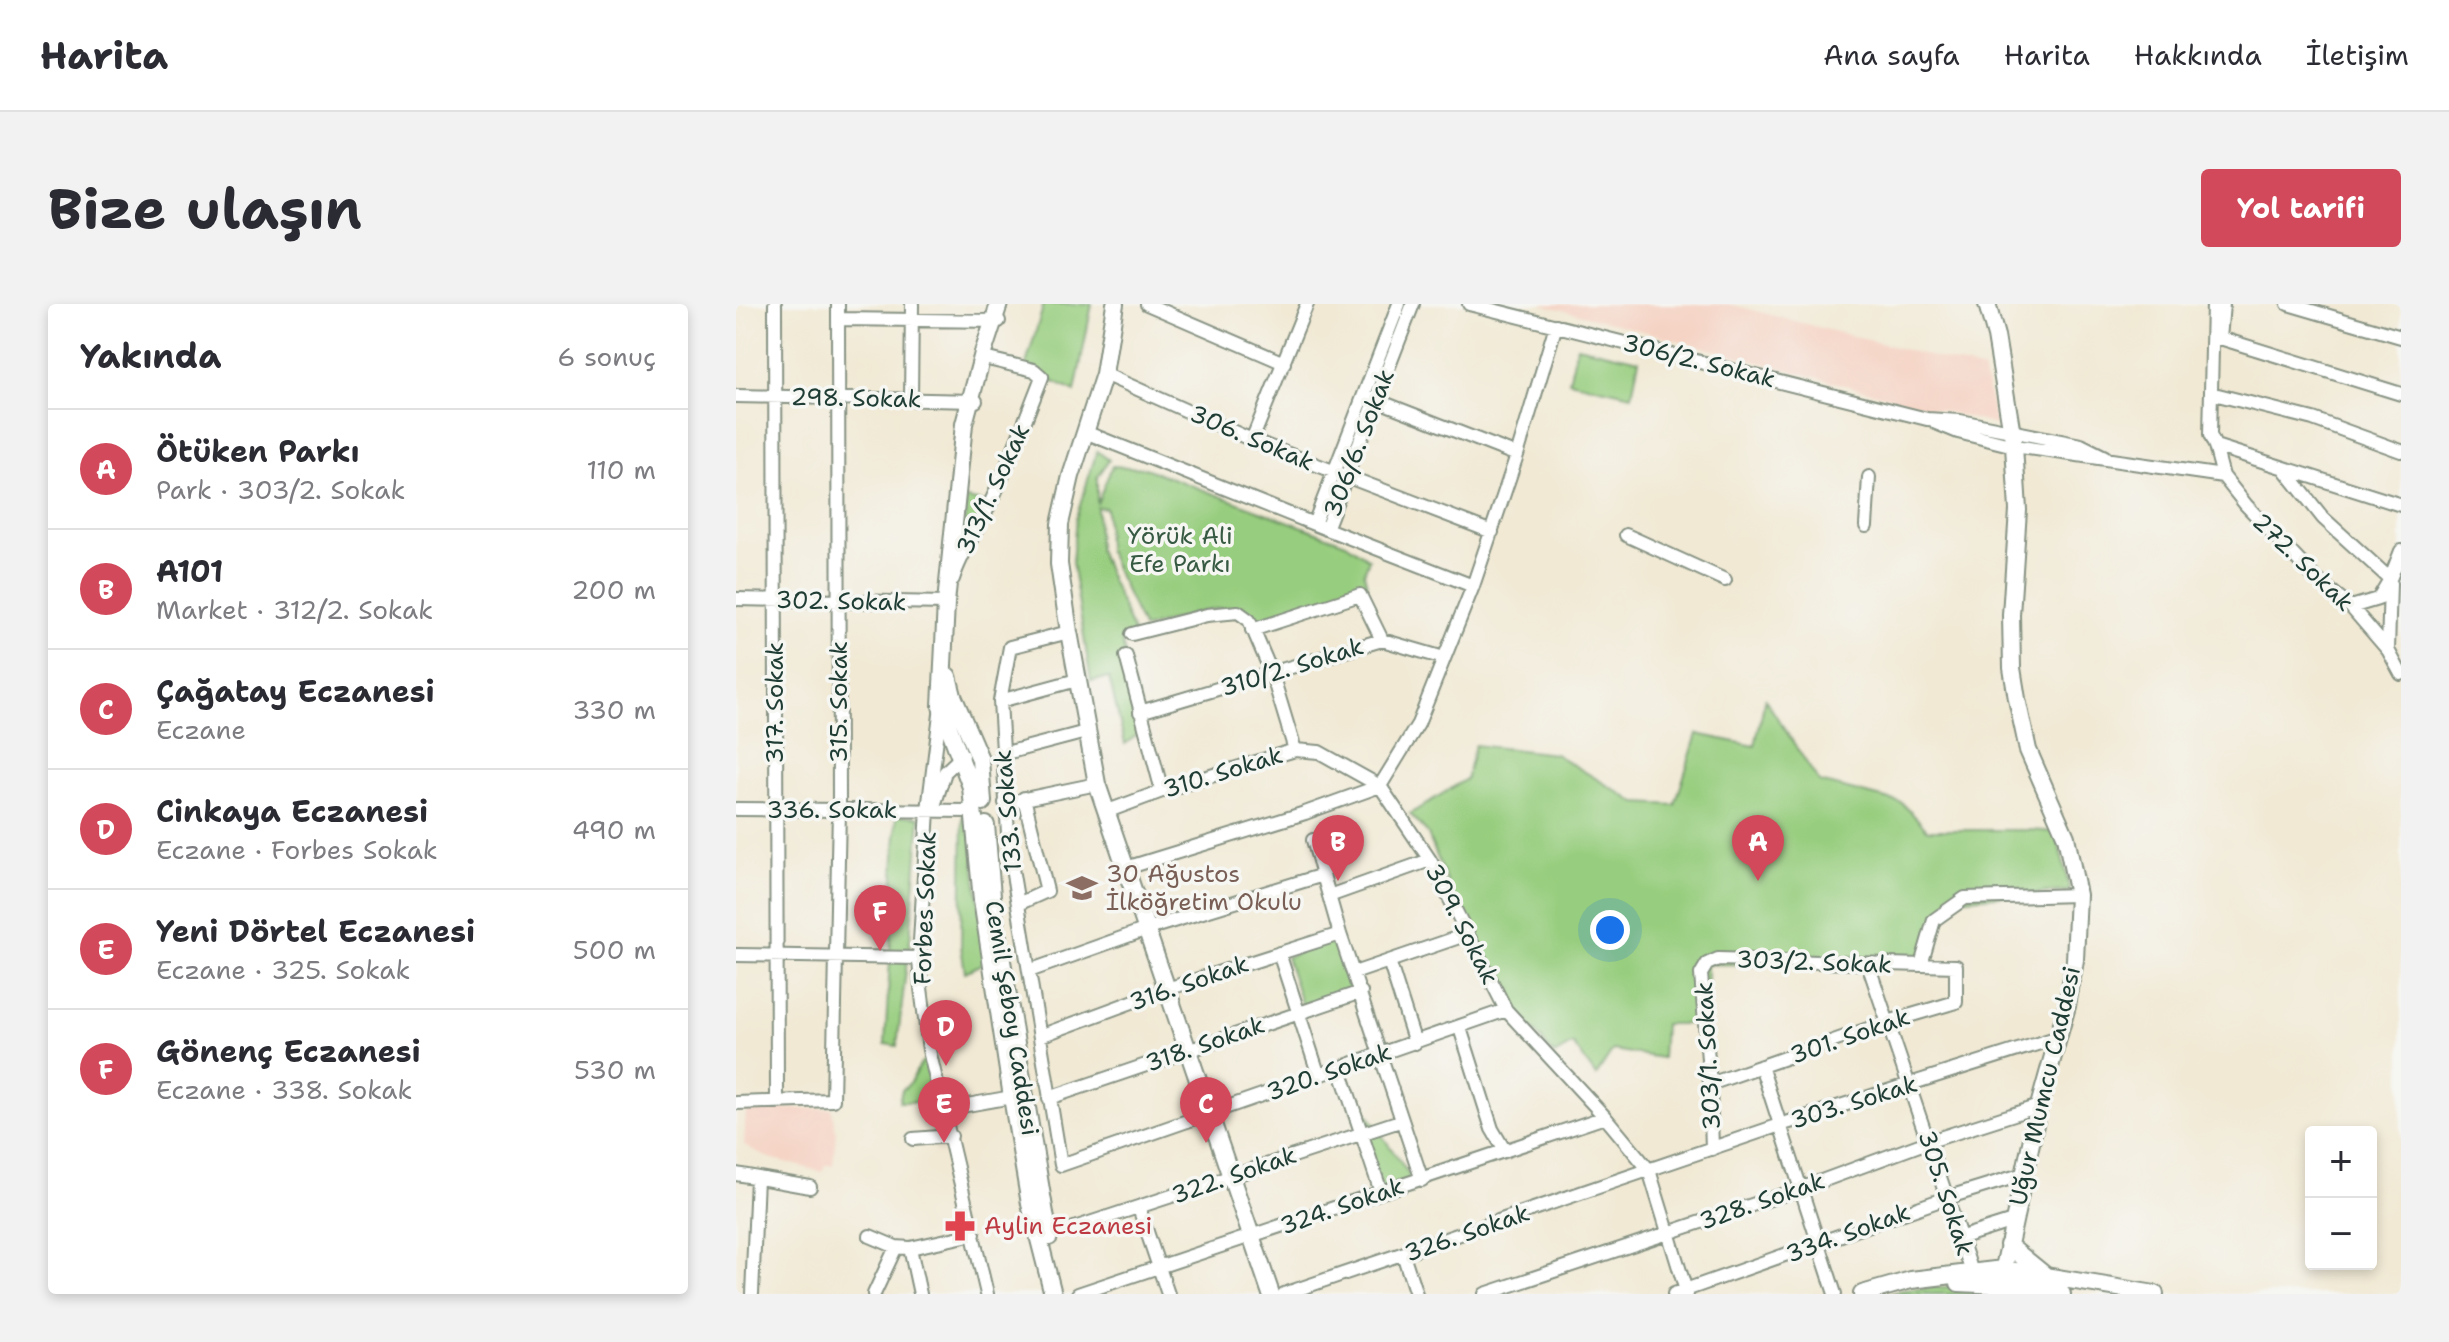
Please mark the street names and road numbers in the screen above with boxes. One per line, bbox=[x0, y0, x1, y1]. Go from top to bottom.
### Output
street label: 306/2. Sokak bbox=[1619, 327, 1779, 395]
street label: 306/6. Sokak bbox=[1316, 364, 1402, 522]
street label: 298. Sokak bbox=[790, 381, 922, 415]
street label: 306. Sokak bbox=[1185, 397, 1319, 479]
street label: 313/1. Sokak bbox=[949, 418, 1037, 560]
street label: 272. Sokak bbox=[2245, 506, 2361, 618]
street label: 302. Sokak bbox=[775, 584, 907, 618]
street label: 310/2. Sokak bbox=[1216, 630, 1368, 704]
street label: 315. Sokak bbox=[823, 641, 855, 763]
street label: 317. Sokak bbox=[759, 642, 791, 764]
street label: 310. Sokak bbox=[1159, 739, 1287, 805]
street label: 133. Sokak bbox=[987, 748, 1029, 874]
street label: 336. Sokak bbox=[767, 794, 897, 826]
street label: Forbes Sokak bbox=[906, 831, 944, 985]
street label: 309. Sokak bbox=[1418, 858, 1506, 990]
street label: Cemil Şeboy Caddesi bbox=[978, 898, 1046, 1138]
street label: 303/2. Sokak bbox=[1736, 943, 1892, 981]
street label: 316. Sokak bbox=[1125, 948, 1253, 1018]
street label: Uğur Mumcu Caddesi bbox=[2002, 963, 2088, 1209]
street label: 303/1. Sokak bbox=[1688, 981, 1728, 1131]
street label: 301. Sokak bbox=[1786, 1001, 1914, 1071]
street label: 318. Sokak bbox=[1141, 1009, 1269, 1079]
street label: 320. Sokak bbox=[1262, 1036, 1396, 1108]
street label: 303. Sokak bbox=[1787, 1068, 1921, 1136]
street label: 305. Sokak bbox=[1911, 1126, 1981, 1260]
street label: 322. Sokak bbox=[1167, 1139, 1301, 1211]
street label: 328. Sokak bbox=[1695, 1165, 1829, 1237]
street label: 324. Sokak bbox=[1276, 1170, 1408, 1242]
street label: 334. Sokak bbox=[1782, 1196, 1914, 1270]
street label: 326. Sokak bbox=[1400, 1197, 1534, 1269]

